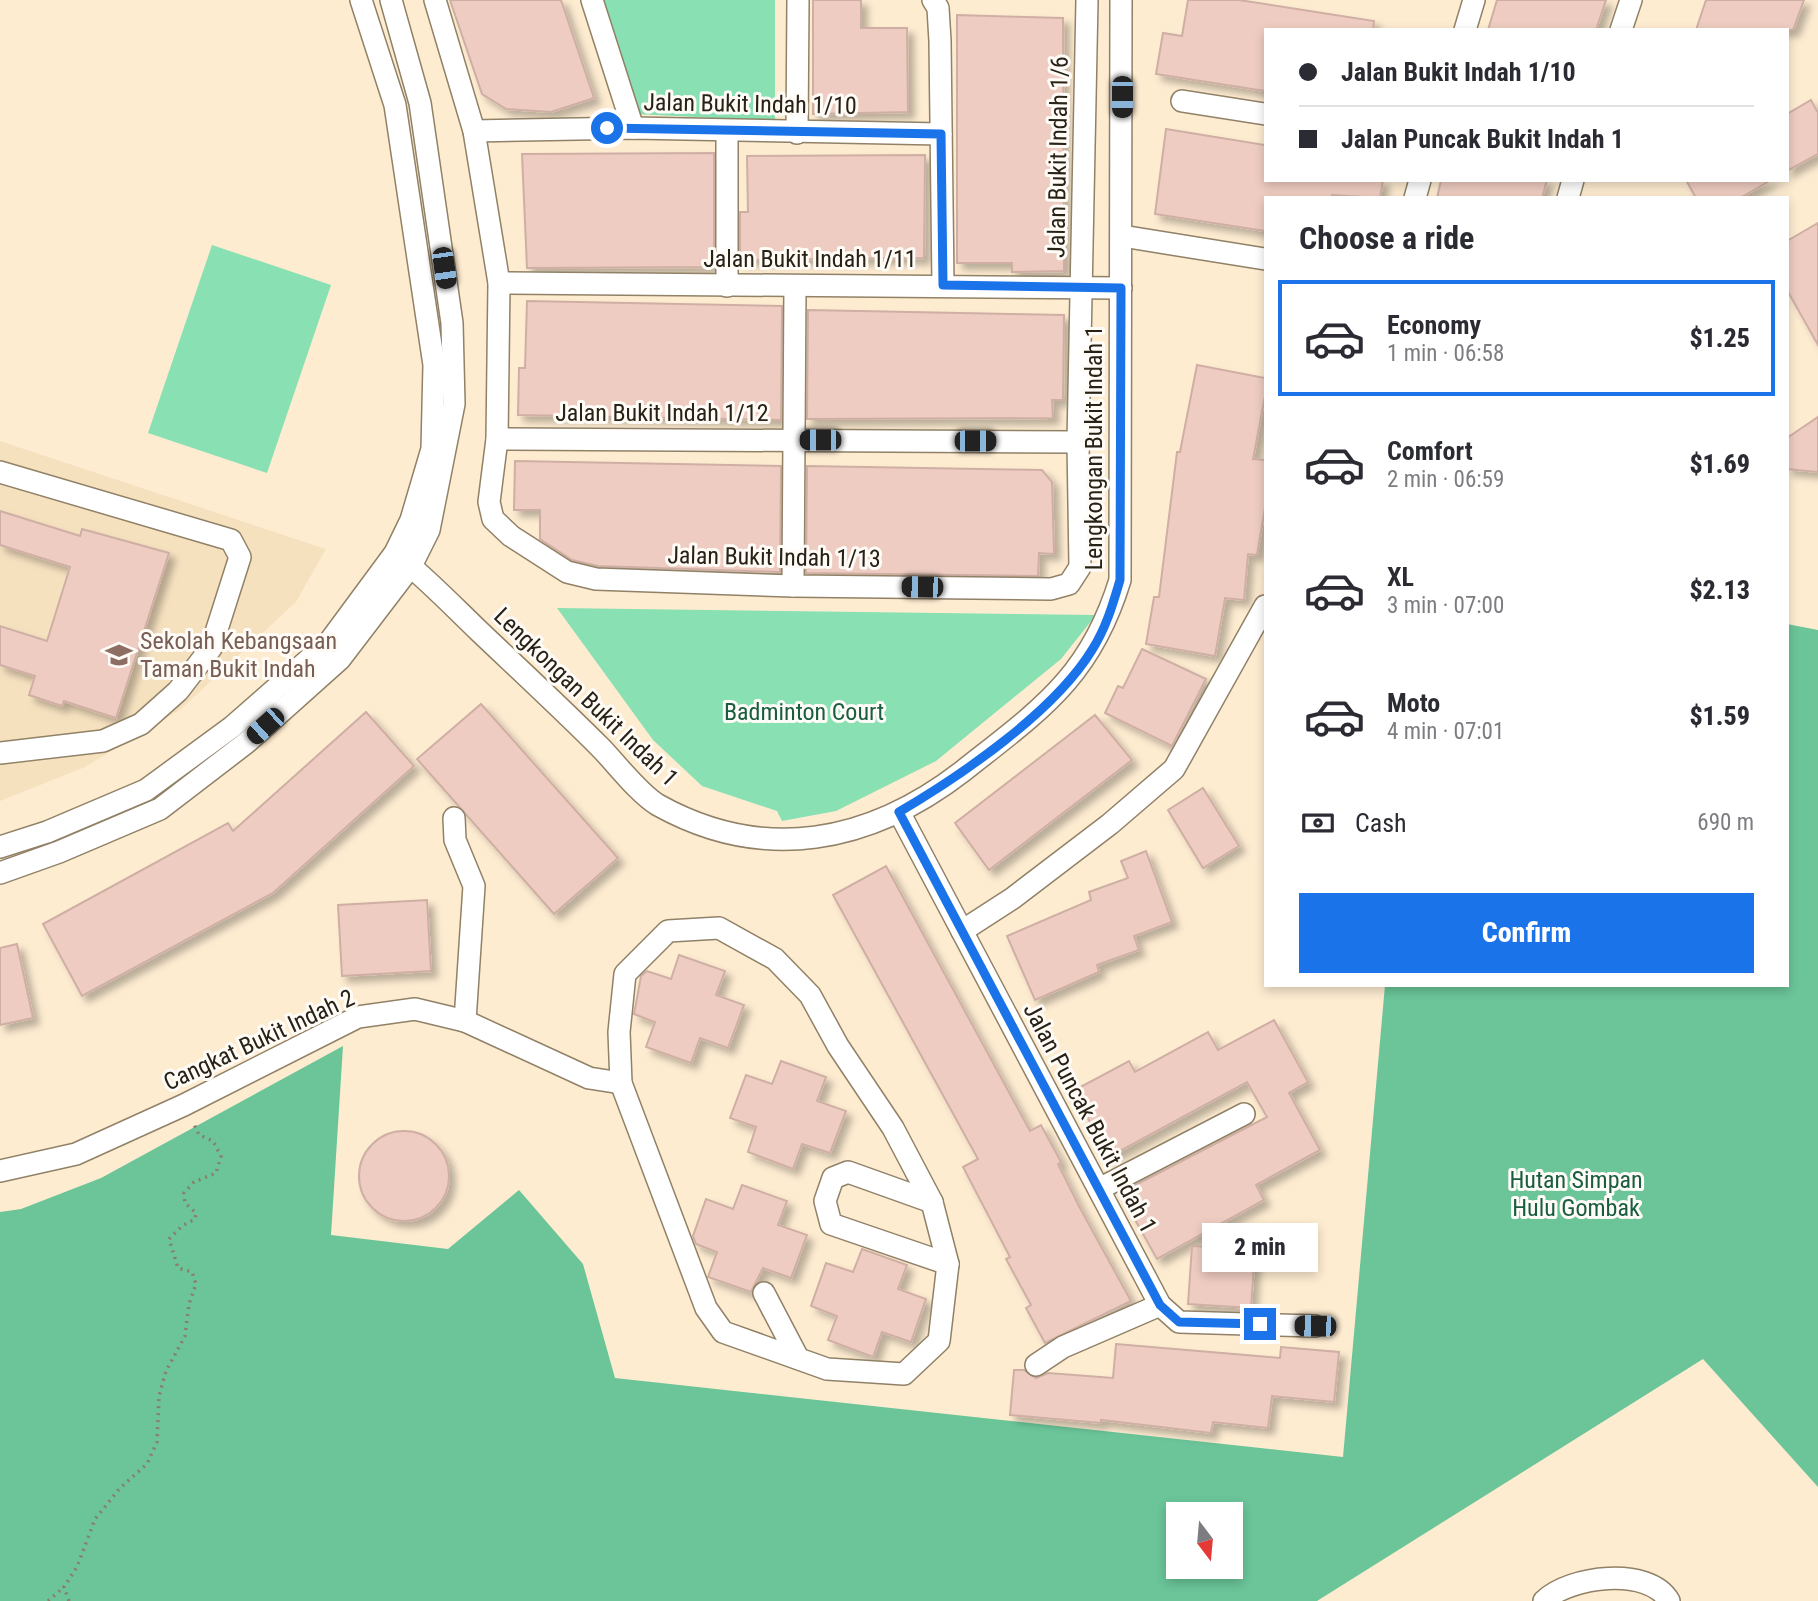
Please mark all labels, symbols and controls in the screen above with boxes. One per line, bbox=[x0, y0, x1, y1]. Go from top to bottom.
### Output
street label: Jalan Bukit Indah 1/6 bbox=[1042, 56, 1074, 258]
text: Jalan Bukit Indah 1/10 bbox=[1341, 57, 1576, 87]
car bbox=[1112, 76, 1133, 118]
street label: Jalan Bukit Indah 1/10 bbox=[643, 88, 857, 120]
route start bbox=[591, 112, 623, 144]
text: Jalan Puncak Bukit Indah 1 bbox=[1341, 124, 1624, 154]
text: Choose a ride bbox=[1299, 219, 1474, 257]
street label: Jalan Bukit Indah 1/11 bbox=[703, 245, 917, 273]
car bbox=[431, 246, 458, 290]
icon: car bbox=[1303, 307, 1366, 370]
text: Economy bbox=[1387, 310, 1481, 340]
text: $1.25 bbox=[1689, 323, 1750, 353]
street label: Lengkongan Bukit Indah 1 bbox=[1080, 326, 1108, 570]
text: 1 min · 06:58 bbox=[1387, 340, 1504, 367]
street label: Jalan Bukit Indah 1/12 bbox=[555, 399, 769, 427]
car bbox=[800, 430, 842, 451]
car bbox=[955, 431, 997, 452]
icon: car bbox=[1303, 433, 1366, 496]
text: Comfort bbox=[1387, 436, 1473, 466]
text: $1.69 bbox=[1689, 449, 1750, 479]
text: 2 min · 06:59 bbox=[1387, 466, 1504, 493]
street label: Jalan Bukit Indah 1/13 bbox=[667, 541, 881, 573]
icon: car bbox=[1303, 559, 1366, 622]
text: XL bbox=[1387, 562, 1414, 592]
text: $2.13 bbox=[1689, 575, 1750, 605]
car bbox=[901, 576, 944, 598]
text: 3 min · 07:00 bbox=[1387, 592, 1504, 619]
street label: Lengkongan Bukit Indah 1 bbox=[488, 602, 684, 792]
place label: Sekolah Kebangsaan Taman Bukit Indah bbox=[140, 627, 337, 683]
school or university icon: Sekolah Kebangsaan Taman Bukit Indah bbox=[104, 640, 134, 670]
icon: car bbox=[1303, 685, 1366, 748]
text: Moto bbox=[1387, 688, 1440, 718]
park label: Badminton Court bbox=[724, 698, 884, 726]
text: $1.59 bbox=[1689, 701, 1750, 731]
car bbox=[243, 704, 288, 748]
text: 4 min · 07:01 bbox=[1387, 718, 1504, 745]
icon: cash bbox=[1299, 804, 1337, 842]
text: Cash bbox=[1355, 808, 1407, 838]
text: 690 m bbox=[1697, 809, 1754, 836]
button: Confirm bbox=[1299, 893, 1754, 973]
street label: Cangkat Bukit Indah 2 bbox=[159, 984, 359, 1096]
street label: Jalan Puncak Bukit Indah 1 bbox=[1017, 998, 1163, 1238]
park label: Hutan Simpan Hulu Gombak bbox=[1509, 1166, 1643, 1222]
callout: 2 min bbox=[1202, 1222, 1318, 1272]
text: 2 min bbox=[1234, 1234, 1286, 1261]
route end bbox=[1244, 1308, 1276, 1340]
car bbox=[1294, 1315, 1337, 1337]
north arrow bbox=[1166, 1502, 1242, 1578]
map controls bbox=[1166, 1502, 1243, 1579]

